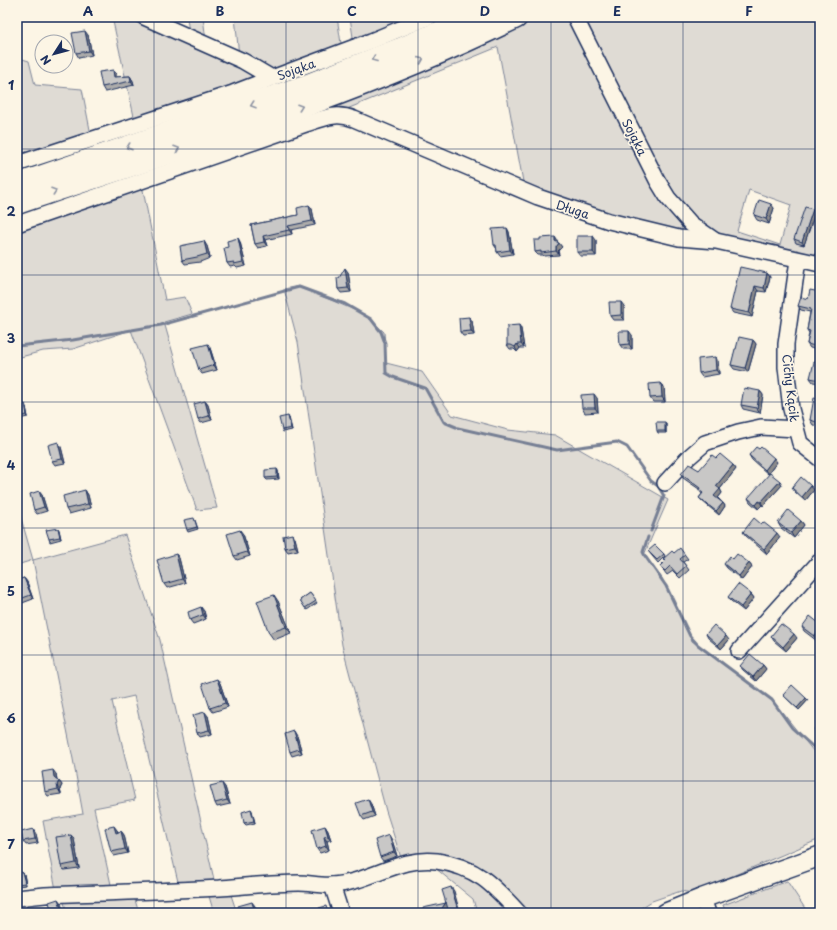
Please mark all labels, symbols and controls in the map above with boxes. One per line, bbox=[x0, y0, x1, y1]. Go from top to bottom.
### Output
text: A bbox=[83, 1, 93, 20]
text: B bbox=[216, 1, 225, 20]
text: C bbox=[347, 1, 357, 20]
text: D bbox=[480, 1, 490, 20]
text: E bbox=[613, 1, 621, 20]
text: F bbox=[745, 1, 753, 20]
north arrow bbox=[34, 34, 74, 74]
text: N bbox=[36, 51, 55, 69]
street label: Sojąka bbox=[274, 54, 318, 84]
one-way arrow bbox=[371, 55, 378, 63]
one-way arrow bbox=[417, 57, 425, 65]
text: 1 bbox=[8, 75, 14, 94]
one-way arrow bbox=[249, 100, 256, 108]
one-way arrow bbox=[296, 103, 303, 112]
street label: Sojąka bbox=[618, 115, 652, 159]
one-way arrow bbox=[126, 142, 133, 150]
one-way arrow bbox=[173, 146, 180, 154]
one-way arrow bbox=[50, 187, 57, 196]
street label: Długa bbox=[554, 195, 592, 223]
text: 2 bbox=[6, 201, 16, 220]
text: 3 bbox=[7, 328, 16, 347]
street label: Cichy Kącik bbox=[778, 353, 804, 423]
text: 4 bbox=[7, 455, 16, 474]
text: 5 bbox=[7, 581, 15, 600]
text: 6 bbox=[6, 708, 16, 727]
text: 7 bbox=[7, 834, 15, 853]

